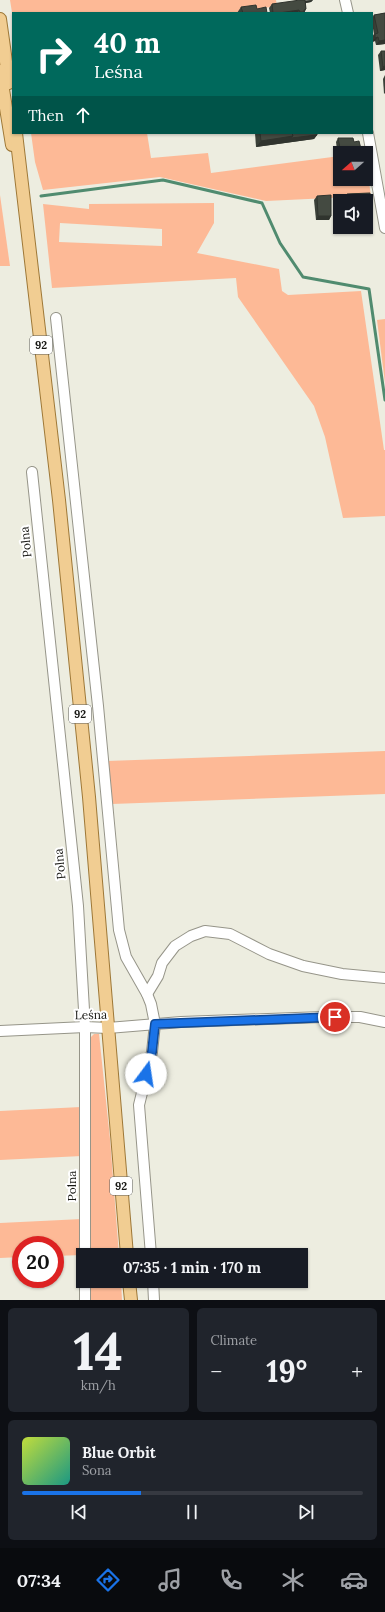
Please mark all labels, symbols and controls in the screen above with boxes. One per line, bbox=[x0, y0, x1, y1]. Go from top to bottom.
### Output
text: 40 m bbox=[94, 25, 160, 61]
icon: right bbox=[28, 28, 80, 80]
text: Leśna bbox=[94, 60, 143, 83]
icon: ahead bbox=[72, 104, 94, 126]
text: Then bbox=[28, 106, 64, 125]
north arrow bbox=[333, 146, 373, 186]
map controls bbox=[333, 146, 373, 234]
button: sound bbox=[333, 194, 373, 234]
road number: 92 bbox=[30, 336, 52, 354]
street label: Polna bbox=[16, 526, 35, 558]
road number: 92 bbox=[69, 705, 91, 723]
street label: Polna bbox=[50, 848, 69, 880]
pin bbox=[318, 1000, 352, 1034]
icon: arrive bbox=[324, 1006, 346, 1028]
street label: Leśna bbox=[75, 1007, 107, 1022]
position arrow bbox=[125, 1053, 167, 1095]
street label: Polna bbox=[64, 1171, 79, 1201]
road number: 92 bbox=[110, 1177, 132, 1195]
speed limit sign: 20 bbox=[12, 1236, 64, 1288]
text: 07:35 · 1 min · 170 m bbox=[123, 1258, 261, 1277]
text: 14 bbox=[73, 1318, 123, 1384]
text: Climate bbox=[211, 1332, 257, 1349]
text: 19° bbox=[266, 1352, 307, 1390]
text: − bbox=[211, 1357, 222, 1385]
text: + bbox=[351, 1357, 363, 1385]
text: km/h bbox=[81, 1377, 116, 1394]
text: Blue Orbit bbox=[82, 1443, 156, 1462]
text: Sona bbox=[82, 1462, 112, 1479]
icon: previous bbox=[68, 1501, 90, 1523]
icon: pause bbox=[181, 1501, 203, 1523]
icon: next bbox=[295, 1501, 317, 1523]
icon: directions bbox=[94, 1566, 122, 1594]
icon: music bbox=[156, 1566, 184, 1594]
icon: phone bbox=[217, 1566, 245, 1594]
icon: climate bbox=[279, 1566, 307, 1594]
icon: car bbox=[340, 1566, 368, 1594]
text: 07:34 bbox=[17, 1569, 61, 1592]

